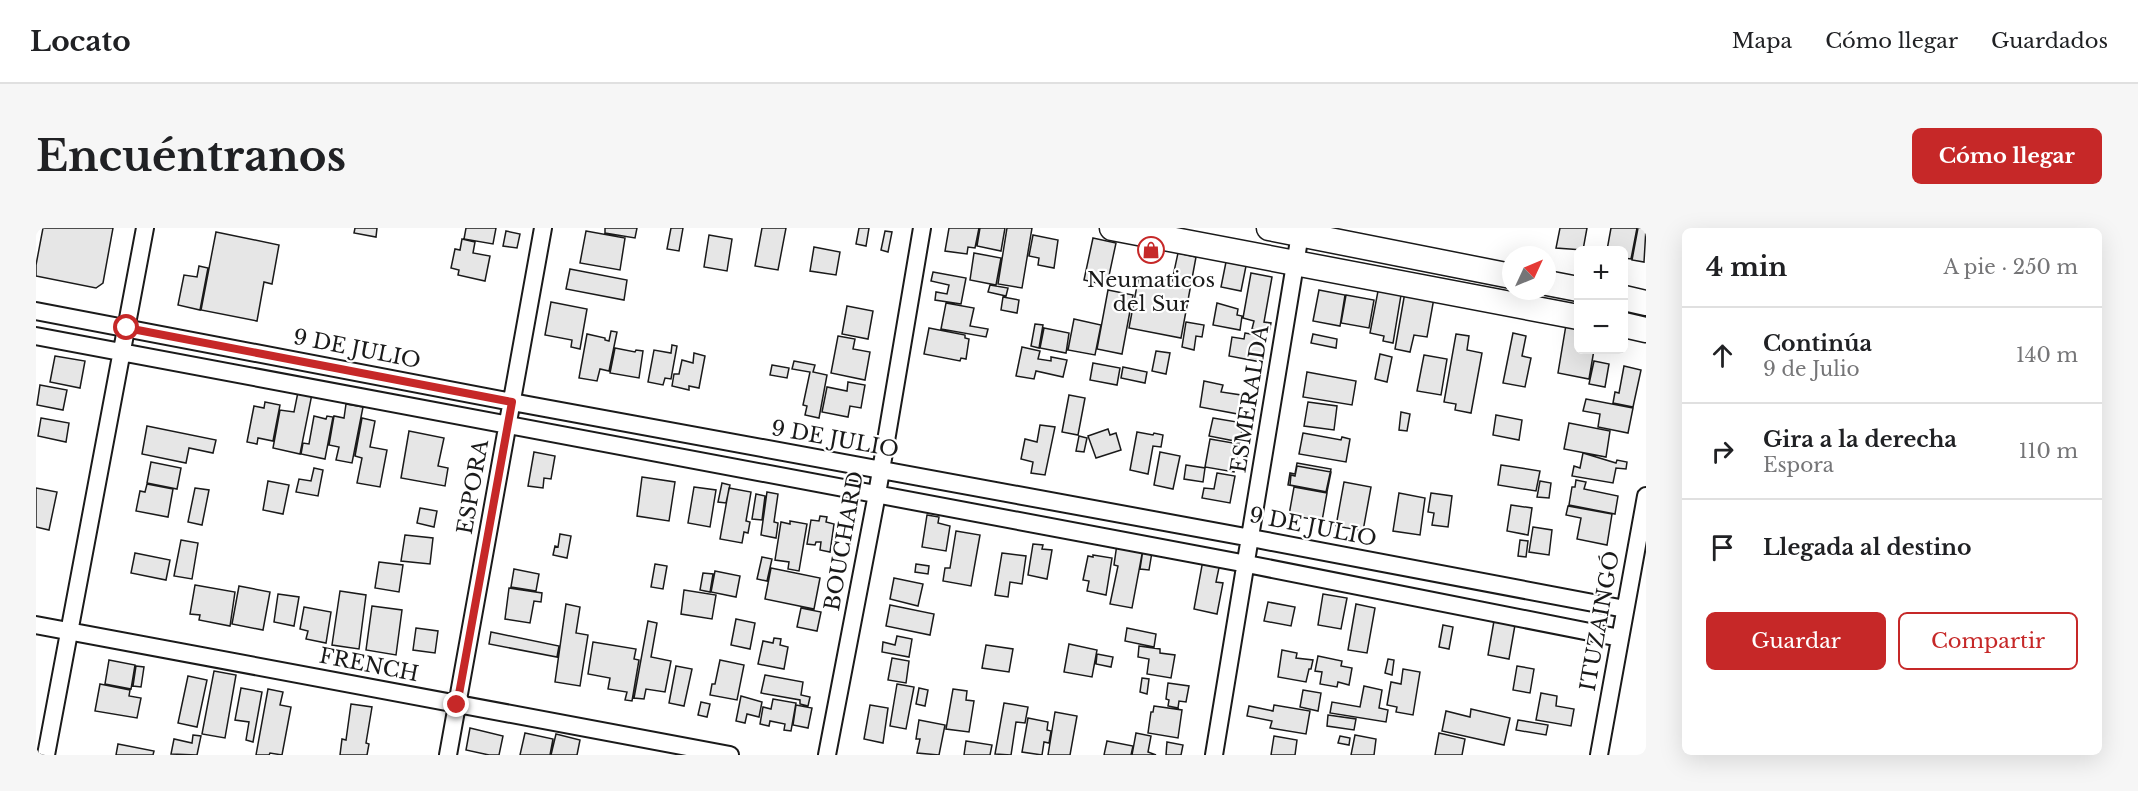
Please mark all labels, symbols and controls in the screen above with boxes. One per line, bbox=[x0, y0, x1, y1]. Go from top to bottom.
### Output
text: Locato bbox=[30, 24, 131, 59]
text: Mapa bbox=[1732, 28, 1792, 54]
text: Cómo llegar bbox=[1825, 28, 1958, 54]
text: Guardados bbox=[1991, 28, 2108, 54]
button: Cómo llegar bbox=[1912, 128, 2102, 184]
text: Encuéntranos bbox=[36, 130, 346, 182]
shop icon: Neumaticos del Sur bbox=[1136, 235, 1166, 265]
north arrow bbox=[1502, 246, 1556, 300]
map controls bbox=[1574, 246, 1628, 354]
button: + bbox=[1574, 246, 1628, 300]
text: 4 min bbox=[1706, 251, 1787, 283]
text: A pie · 250 m bbox=[1943, 255, 2078, 279]
place label: Neumaticos del Sur bbox=[1087, 267, 1215, 317]
button: − bbox=[1574, 300, 1628, 354]
route start bbox=[113, 314, 139, 340]
street label: ESMERALDA bbox=[1225, 323, 1275, 475]
street label: 9 DE JULIO bbox=[291, 324, 423, 374]
text: Continúa bbox=[1763, 330, 1872, 357]
icon: ahead bbox=[1706, 339, 1739, 372]
text: 140 m bbox=[2016, 343, 2078, 367]
text: 9 de Julio bbox=[1763, 357, 1860, 381]
street label: 9 DE JULIO bbox=[769, 415, 901, 463]
text: Gira a la derecha bbox=[1763, 426, 1957, 453]
icon: right bbox=[1706, 435, 1739, 468]
street label: ESPORA bbox=[452, 437, 494, 536]
text: 110 m bbox=[2019, 439, 2078, 463]
text: Espora bbox=[1763, 453, 1834, 477]
street label: BOUCHARD bbox=[819, 469, 869, 613]
street label: 9 DE JULIO bbox=[1247, 502, 1379, 552]
icon: arrive bbox=[1706, 531, 1739, 564]
text: Llegada al destino bbox=[1763, 534, 1972, 561]
street label: ITUZAINGÓ bbox=[1575, 549, 1625, 693]
button: Guardar bbox=[1706, 612, 1886, 670]
button: Compartir bbox=[1898, 612, 2078, 670]
street label: FRENCH bbox=[317, 643, 421, 687]
route end bbox=[443, 691, 469, 717]

